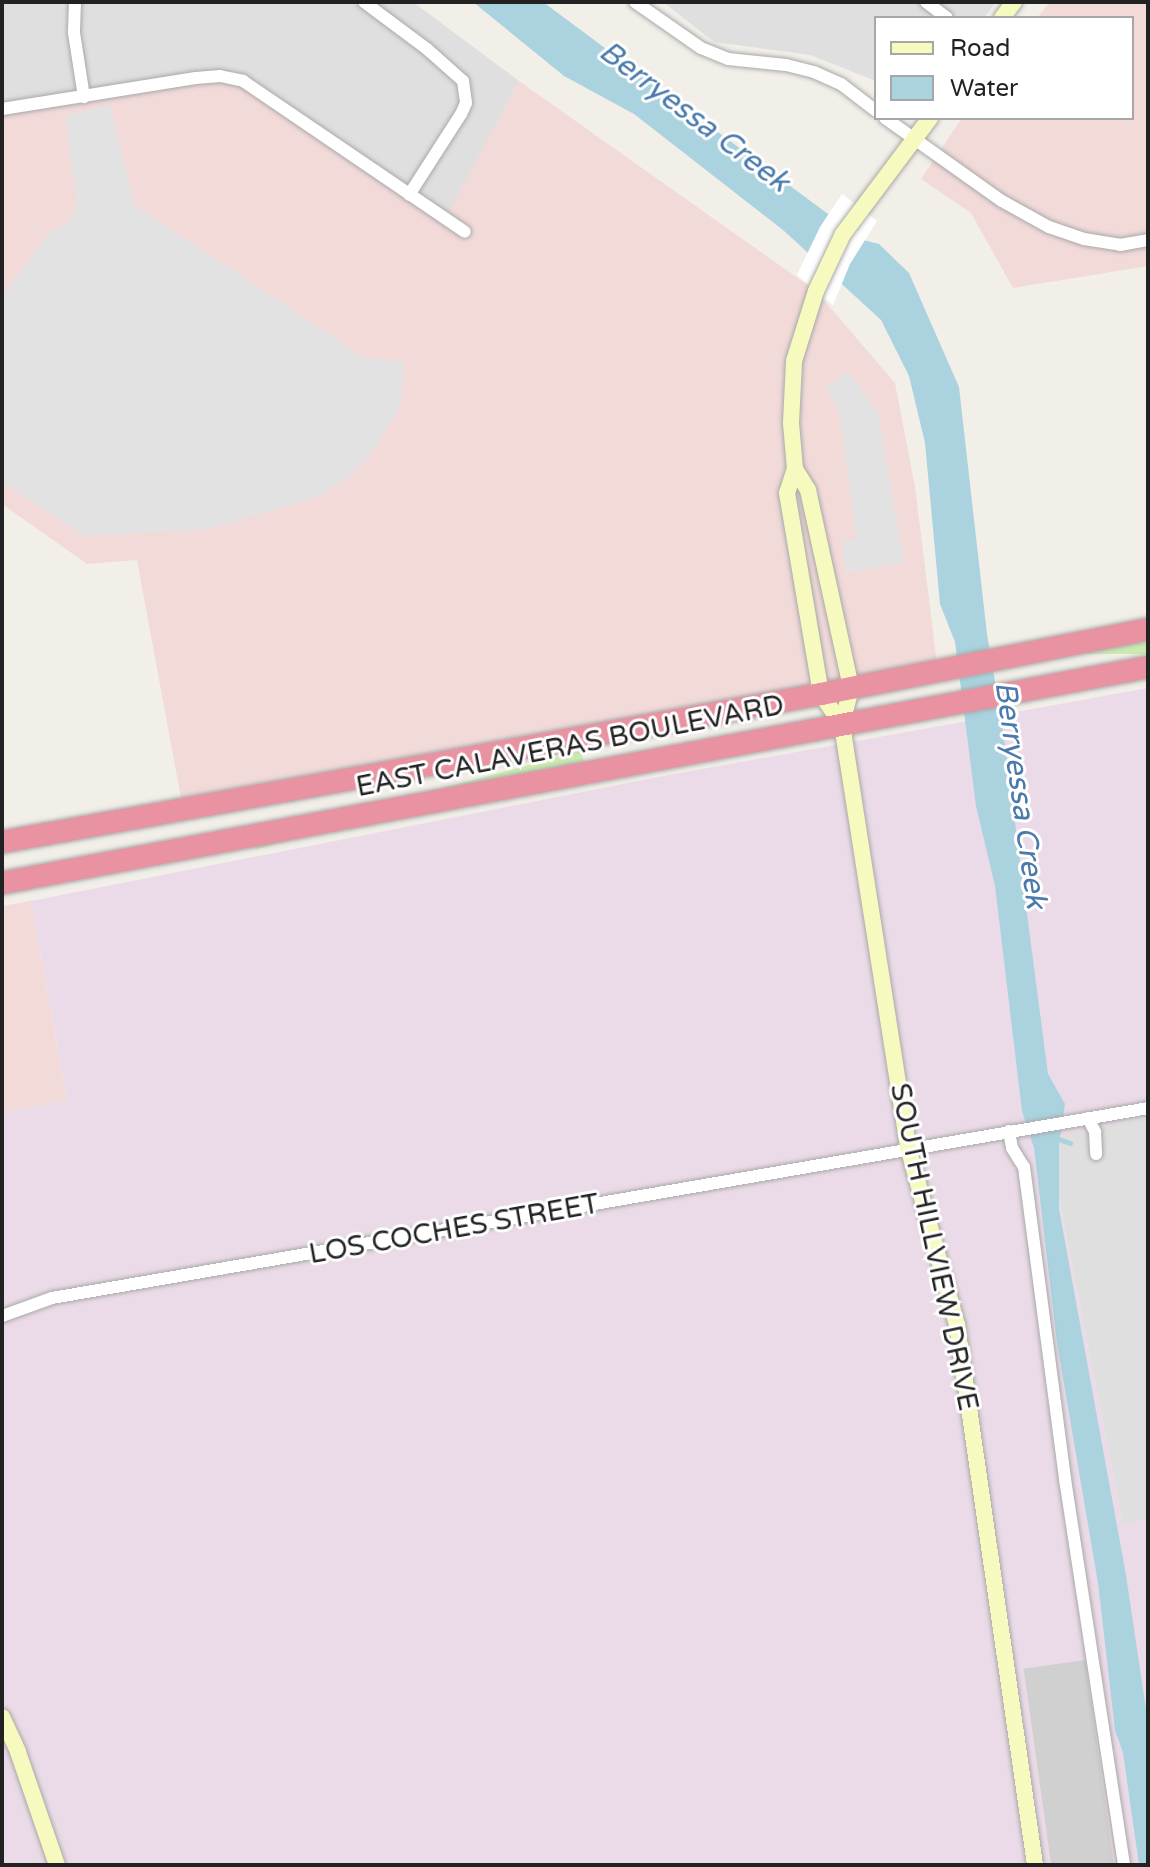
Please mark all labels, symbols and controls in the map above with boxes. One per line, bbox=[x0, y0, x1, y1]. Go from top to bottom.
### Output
legend bbox=[874, 16, 1134, 120]
water label: Berryessa Creek bbox=[592, 34, 796, 200]
text: Road bbox=[950, 34, 1010, 63]
text: Water bbox=[950, 74, 1018, 103]
water label: Berryessa Creek bbox=[986, 679, 1054, 911]
street label: EAST CALAVERAS BOULEVARD bbox=[353, 688, 787, 804]
street label: SOUTH HILLVIEW DRIVE bbox=[883, 1080, 985, 1414]
street label: LOS COCHES STREET bbox=[306, 1187, 602, 1271]

